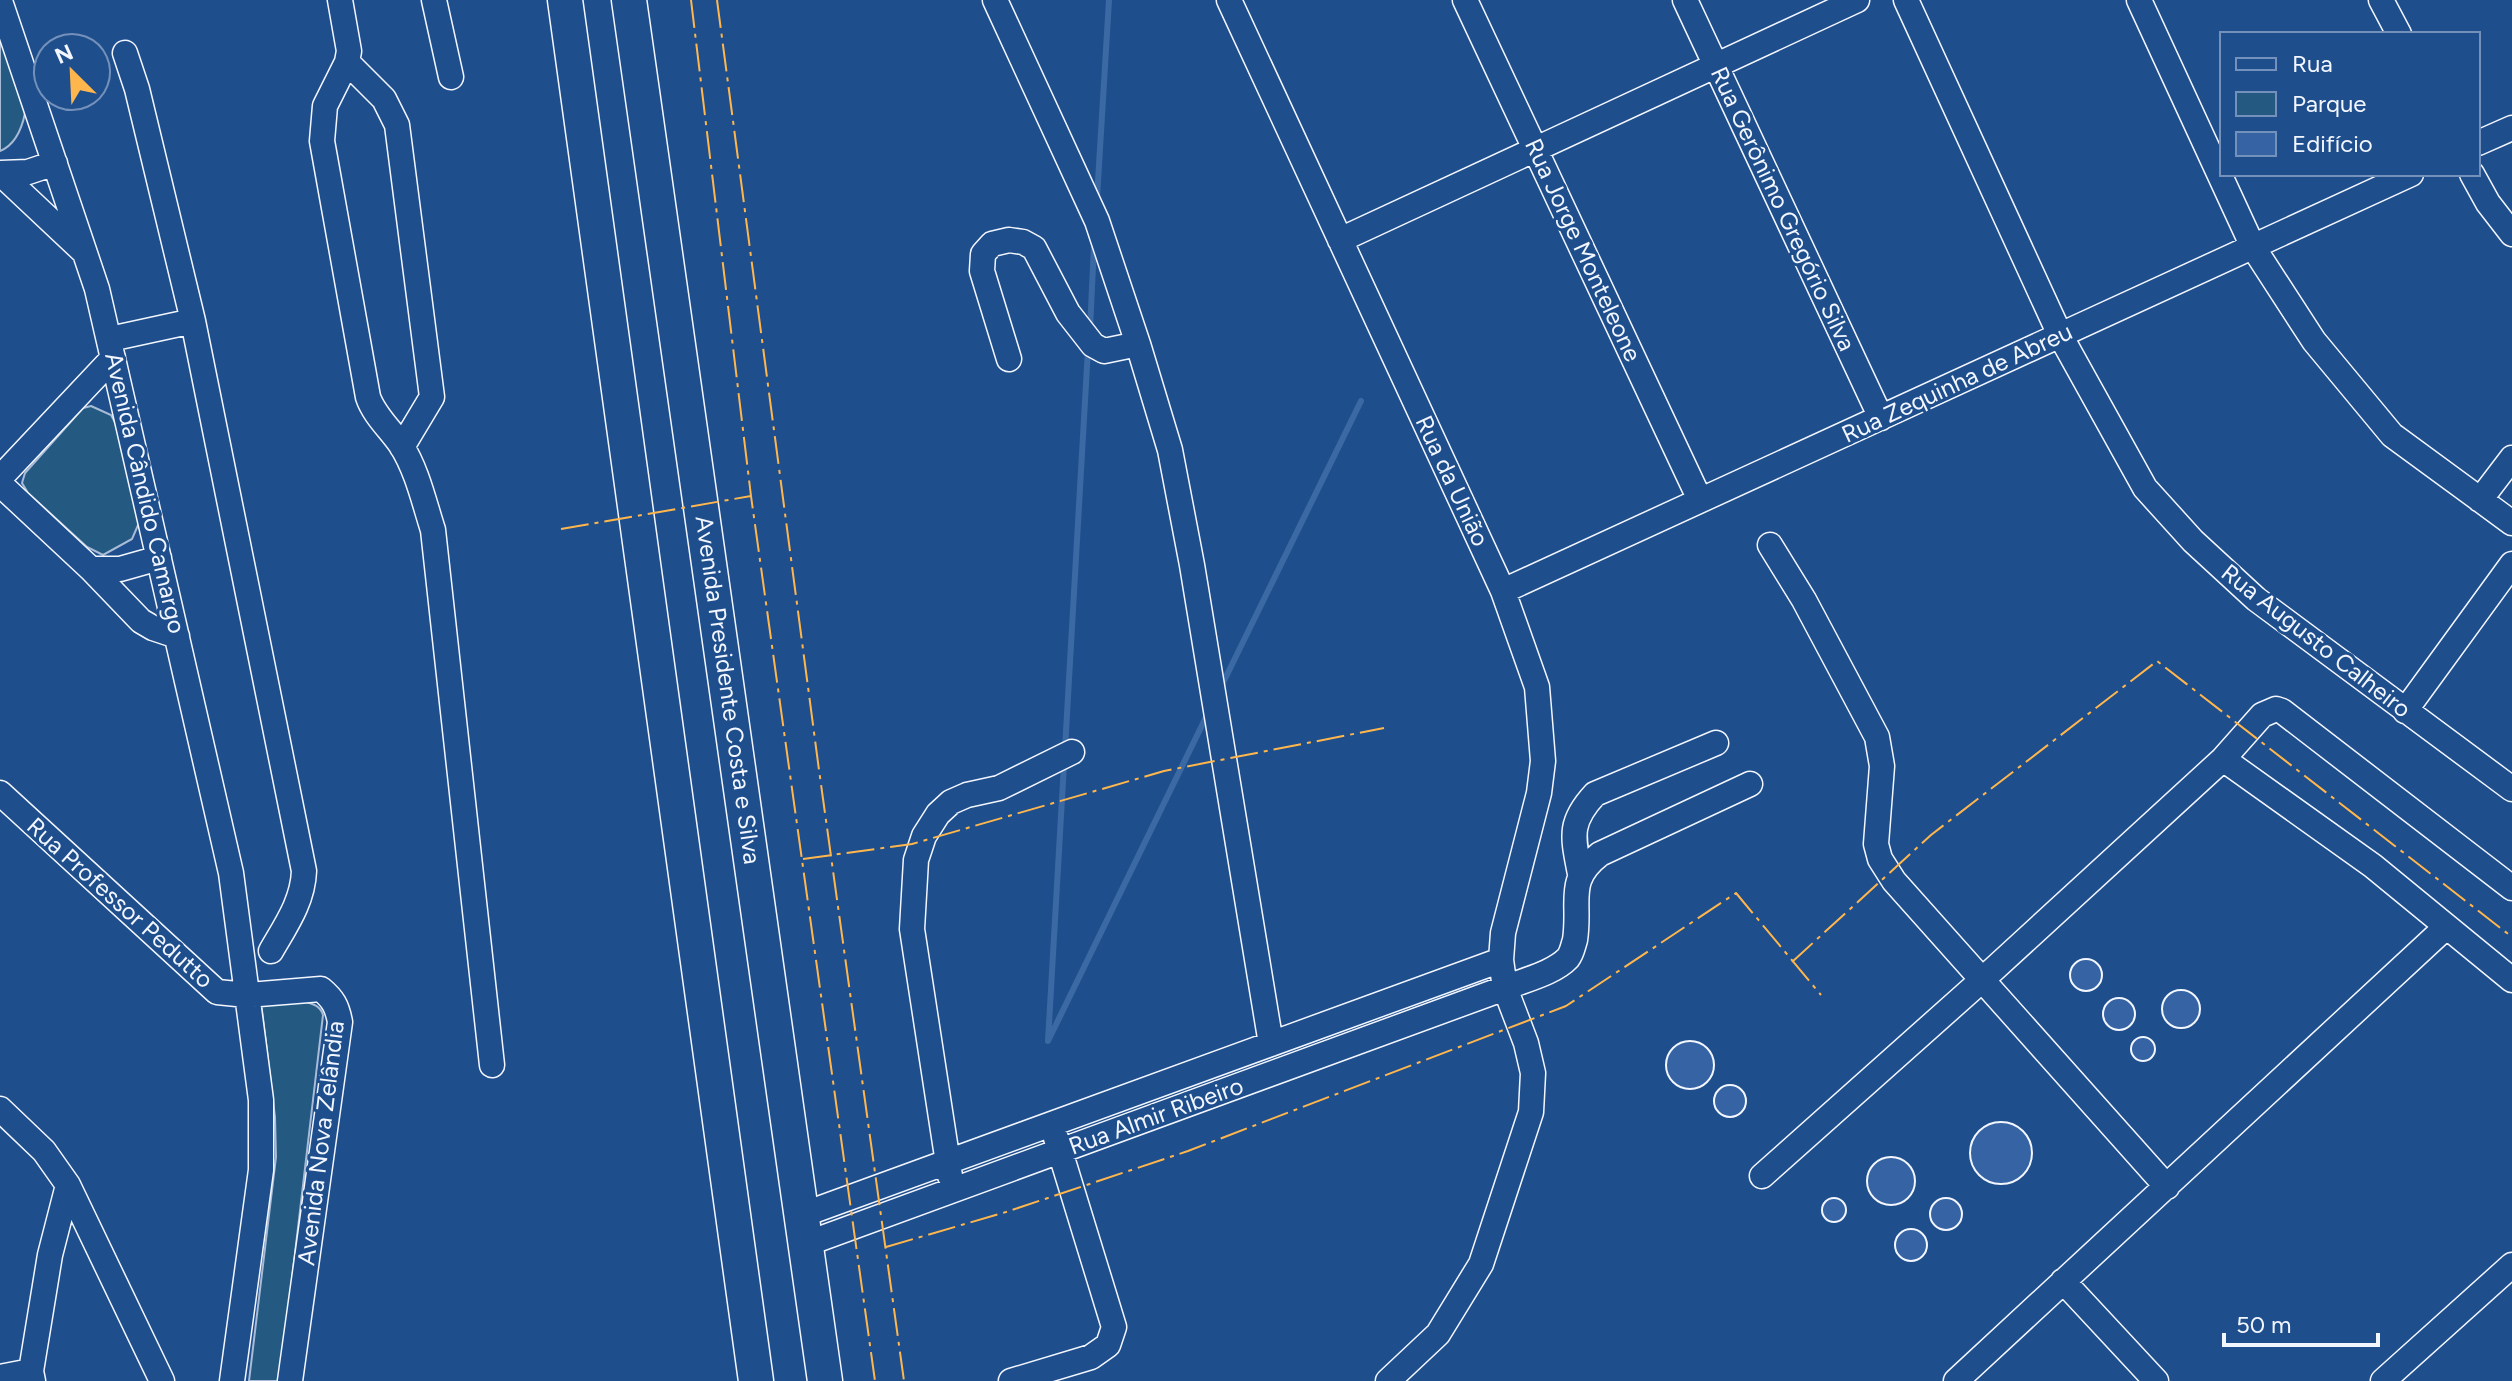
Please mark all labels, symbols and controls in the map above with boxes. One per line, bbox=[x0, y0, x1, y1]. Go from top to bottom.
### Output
north arrow bbox=[32, 32, 112, 112]
legend bbox=[2220, 32, 2480, 176]
text: N bbox=[51, 38, 77, 70]
text: Rua bbox=[2292, 49, 2333, 78]
street label: Rua Gerônimo Gregório Silva bbox=[1705, 62, 1862, 355]
text: Parque bbox=[2292, 89, 2366, 118]
text: Edifício bbox=[2292, 129, 2373, 158]
street label: Rua Jorge Monteleone bbox=[1519, 134, 1648, 366]
street label: Rua Zequinha de Abreu bbox=[1837, 316, 2077, 449]
street label: Avenida Cândido Camargo bbox=[99, 350, 192, 636]
street label: Rua da União bbox=[1410, 411, 1495, 551]
street label: Avenida Presidente Costa e Silva bbox=[690, 514, 767, 866]
street label: Rua Augusto Calheiro bbox=[2216, 558, 2417, 724]
street label: Rua Professor Pedutto bbox=[21, 811, 220, 994]
street label: Avenida Nova Zelândia bbox=[291, 1019, 350, 1267]
street label: Rua Almir Ribeiro bbox=[1065, 1071, 1247, 1161]
scale bar bbox=[2224, 1297, 2378, 1347]
text: 50 m bbox=[2236, 1310, 2292, 1339]

